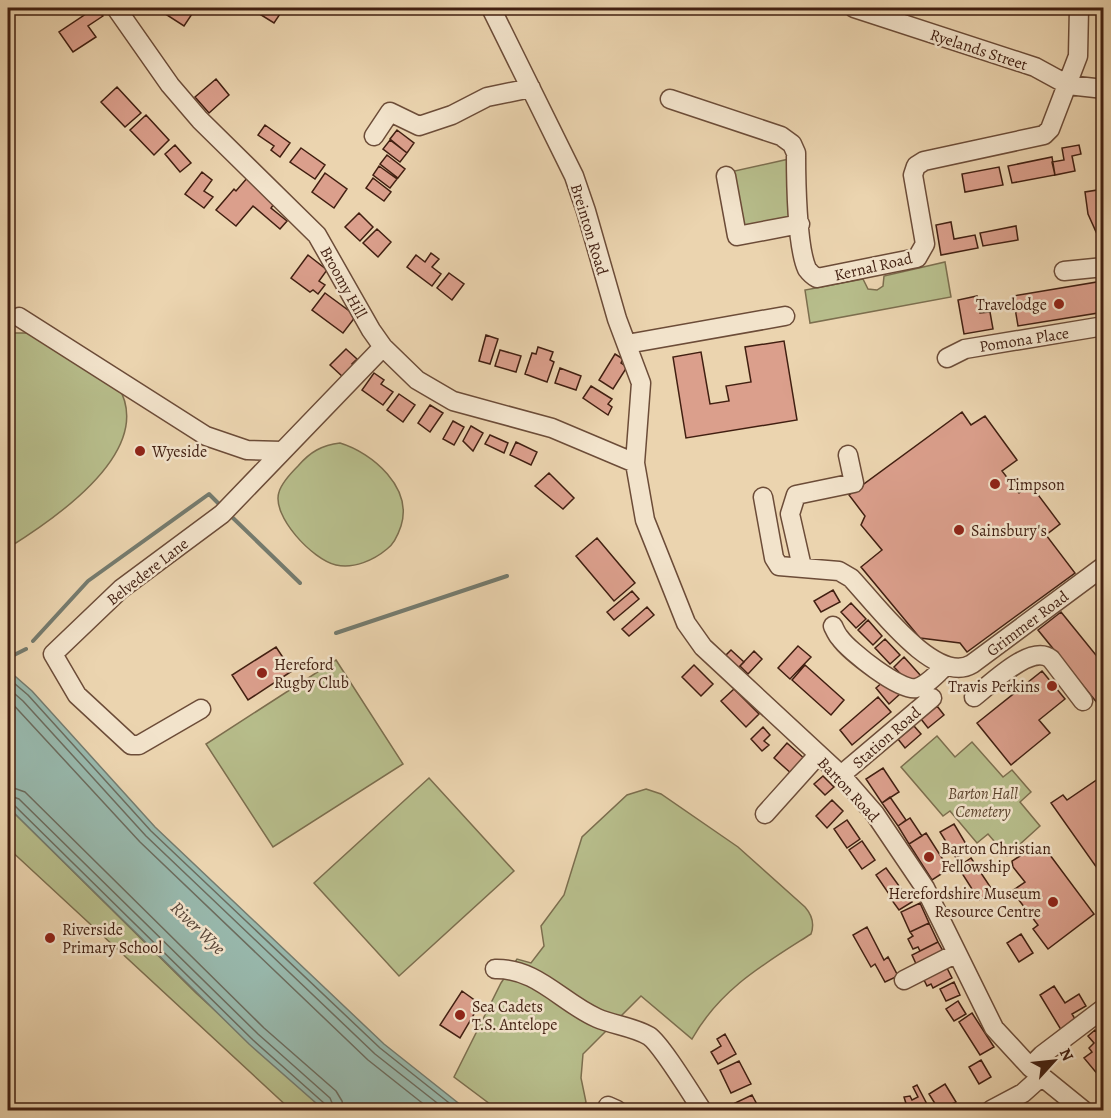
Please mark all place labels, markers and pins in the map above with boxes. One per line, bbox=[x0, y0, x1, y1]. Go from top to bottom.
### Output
place label: Travelodge bbox=[976, 294, 1047, 316]
marker: Travelodge bbox=[1052, 297, 1066, 311]
place label: Wyeside bbox=[151, 441, 207, 463]
marker: Wyeside bbox=[133, 444, 147, 458]
place label: Timpson bbox=[1007, 474, 1065, 496]
marker: Timpson bbox=[988, 477, 1002, 491]
place label: Sainsbury's bbox=[971, 520, 1047, 542]
marker: Sainsbury's bbox=[952, 523, 966, 537]
place label: Hereford Rugby Club bbox=[274, 654, 349, 694]
marker: Hereford Rugby Club bbox=[255, 666, 269, 680]
place label: Travis Perkins bbox=[948, 676, 1040, 698]
marker: Travis Perkins bbox=[1045, 679, 1059, 693]
place label: Barton Christian Fellowship bbox=[941, 838, 1051, 878]
marker: Barton Christian Fellowship bbox=[922, 850, 936, 864]
place label: Herefordshire Museum Resource Centre bbox=[888, 883, 1041, 923]
marker: Herefordshire Museum Resource Centre bbox=[1046, 895, 1060, 909]
place label: Riverside Primary School bbox=[62, 919, 162, 959]
marker: Riverside Primary School bbox=[43, 931, 57, 945]
place label: Sea Cadets T.S. Antelope bbox=[472, 996, 557, 1036]
marker: Sea Cadets T.S. Antelope bbox=[453, 1008, 467, 1022]

